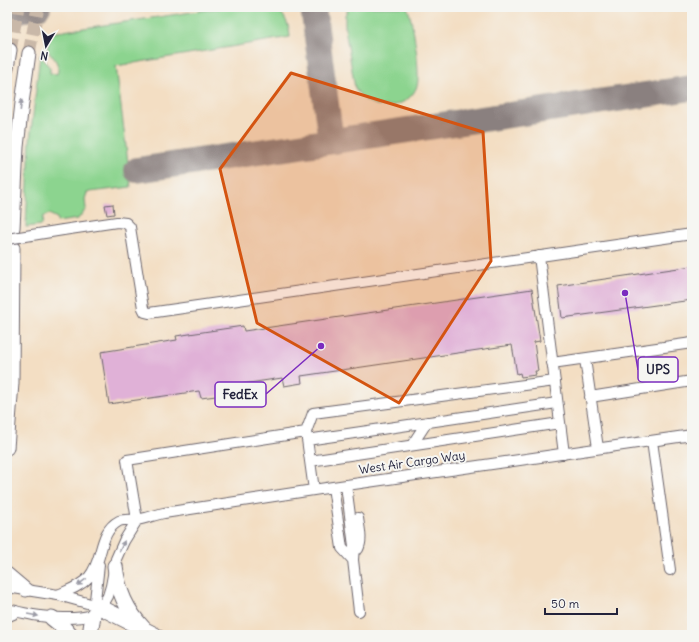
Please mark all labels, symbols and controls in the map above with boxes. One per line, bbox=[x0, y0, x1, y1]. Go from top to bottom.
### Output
north arrow bbox=[26, 26, 66, 66]
text: N bbox=[39, 48, 49, 63]
one-way arrow bbox=[18, 99, 25, 111]
callout: UPS bbox=[638, 357, 678, 382]
text: UPS bbox=[646, 361, 670, 378]
callout: FedEx bbox=[215, 382, 266, 407]
text: FedEx bbox=[222, 386, 258, 403]
street label: West Air Cargo Way bbox=[358, 447, 466, 477]
one-way arrow bbox=[119, 540, 125, 551]
one-way arrow bbox=[77, 578, 88, 586]
scale bar bbox=[545, 590, 617, 616]
text: 50 m bbox=[551, 596, 580, 611]
one-way arrow bbox=[27, 612, 39, 618]

